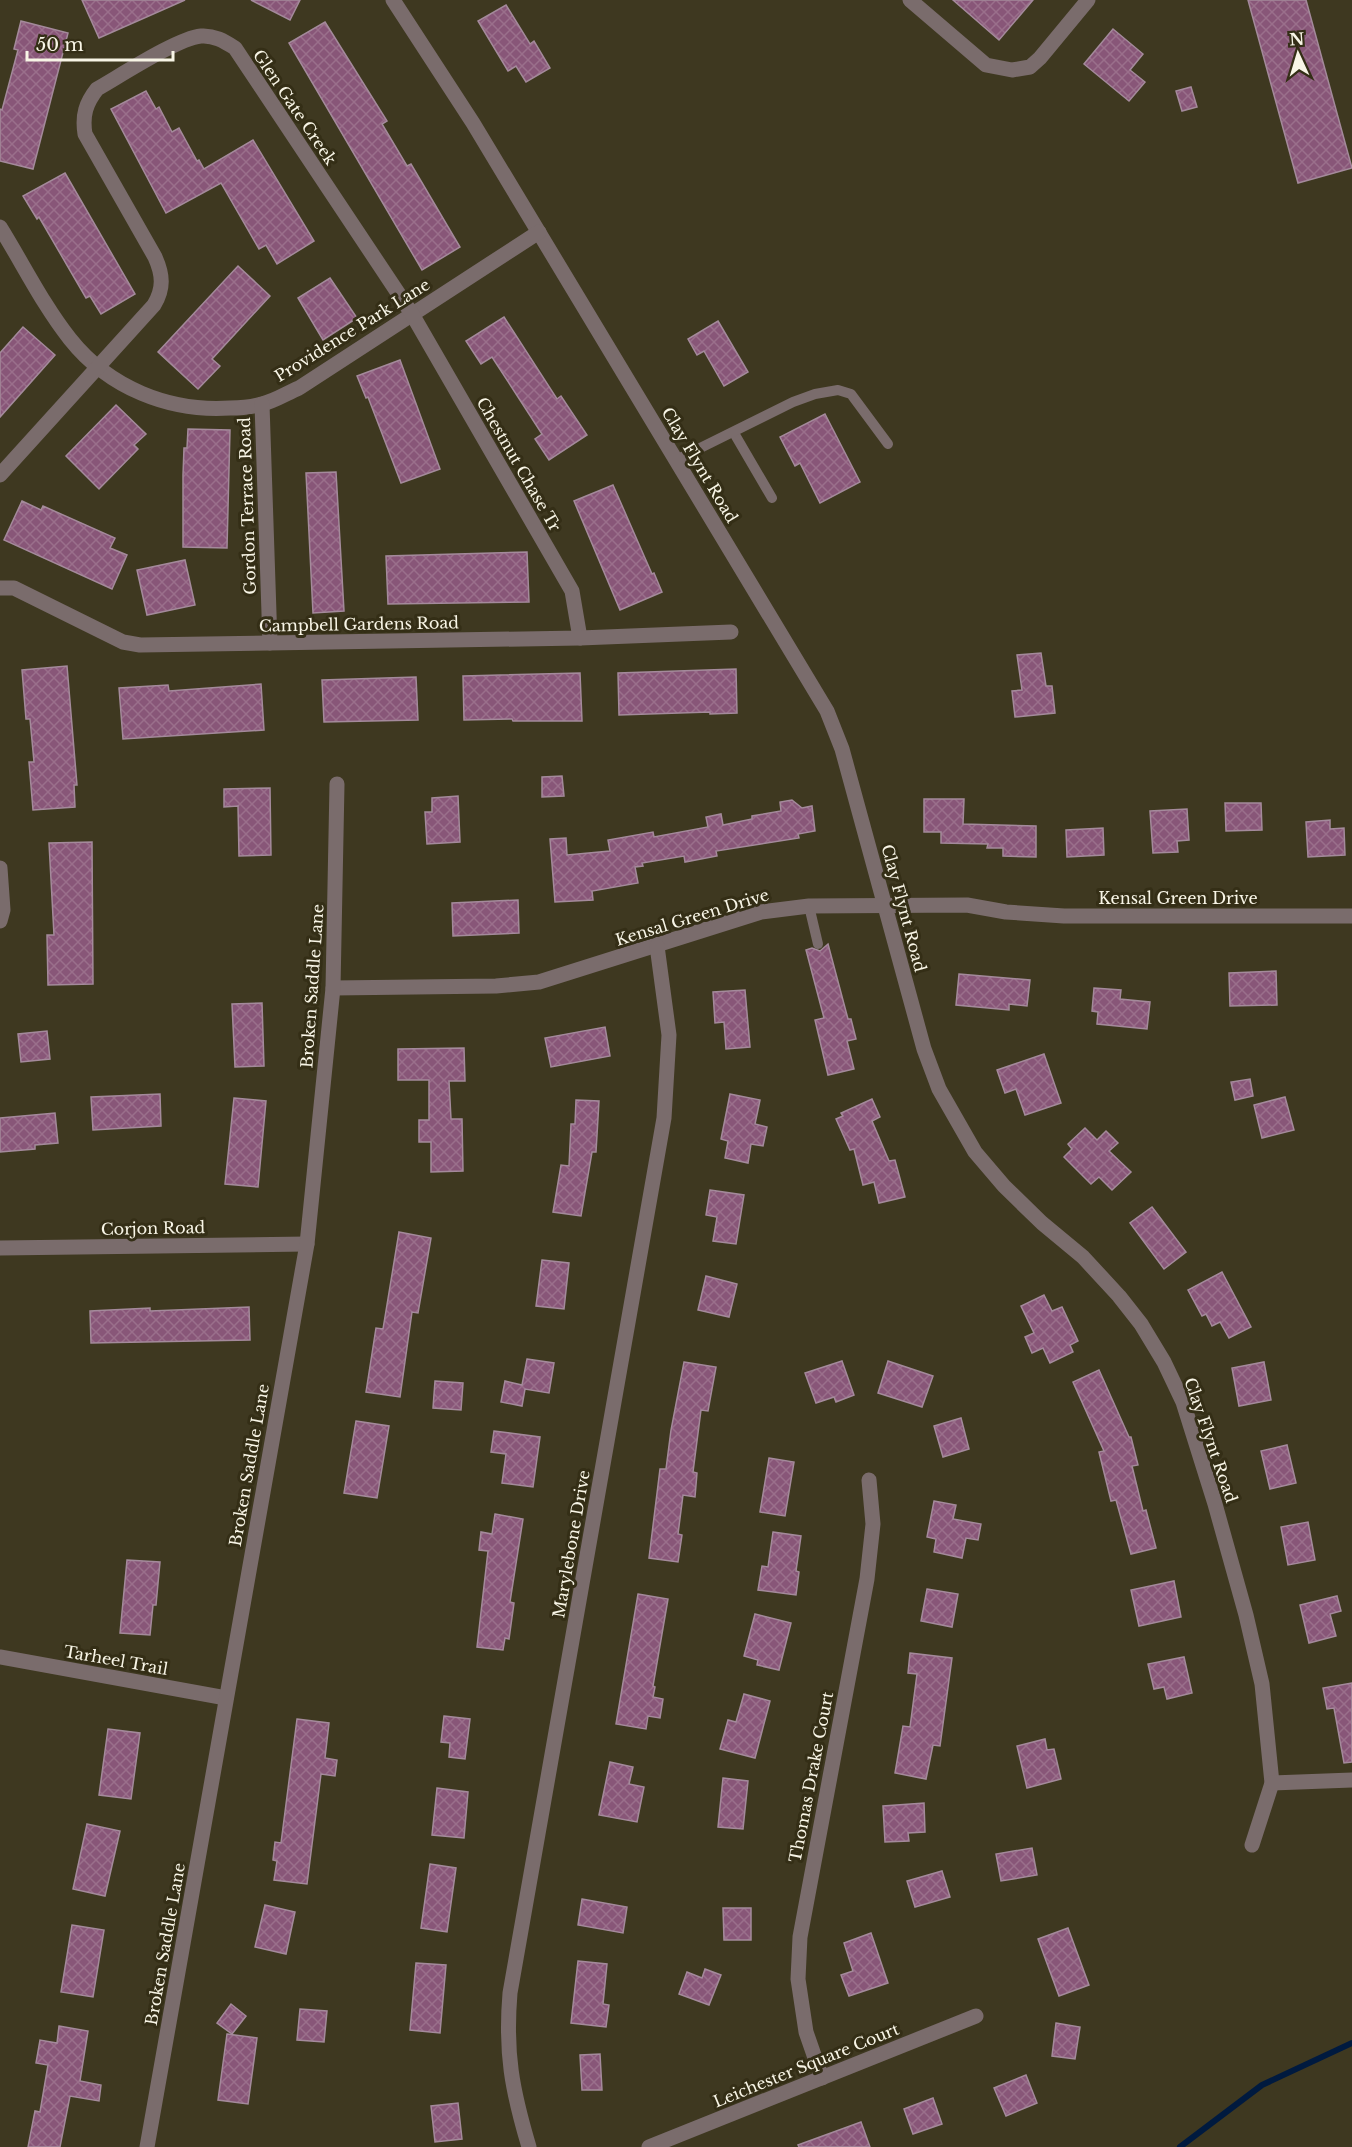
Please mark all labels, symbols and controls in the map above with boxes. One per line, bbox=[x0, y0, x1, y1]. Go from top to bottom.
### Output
scale bar bbox=[27, 24, 172, 62]
north arrow bbox=[1268, 24, 1328, 84]
text: N bbox=[1289, 29, 1305, 50]
text: 50 m bbox=[36, 34, 84, 56]
street label: Glen Gate Creek bbox=[249, 45, 341, 169]
street label: Providence Park Lane bbox=[271, 274, 433, 386]
street label: Chestnut Chase Tr bbox=[473, 394, 566, 535]
street label: Clay Flynt Road bbox=[658, 404, 742, 527]
street label: Gordon Terrace Road bbox=[234, 417, 260, 595]
street label: Campbell Gardens Road bbox=[259, 612, 459, 636]
street label: Clay Flynt Road bbox=[877, 842, 931, 974]
street label: Kensal Green Drive bbox=[613, 884, 771, 950]
street label: Kensal Green Drive bbox=[1098, 888, 1258, 908]
street label: Broken Saddle Lane bbox=[296, 903, 328, 1069]
street label: Corjon Road bbox=[101, 1217, 206, 1239]
street label: Clay Flynt Road bbox=[1180, 1375, 1242, 1505]
street label: Broken Saddle Lane bbox=[225, 1382, 273, 1548]
street label: Marylebone Drive bbox=[548, 1468, 594, 1620]
street label: Tarheel Trail bbox=[62, 1641, 170, 1679]
street label: Thomas Drake Court bbox=[785, 1690, 837, 1864]
street label: Broken Saddle Lane bbox=[141, 1861, 189, 2027]
street label: Leichester Square Court bbox=[710, 2019, 902, 2111]

